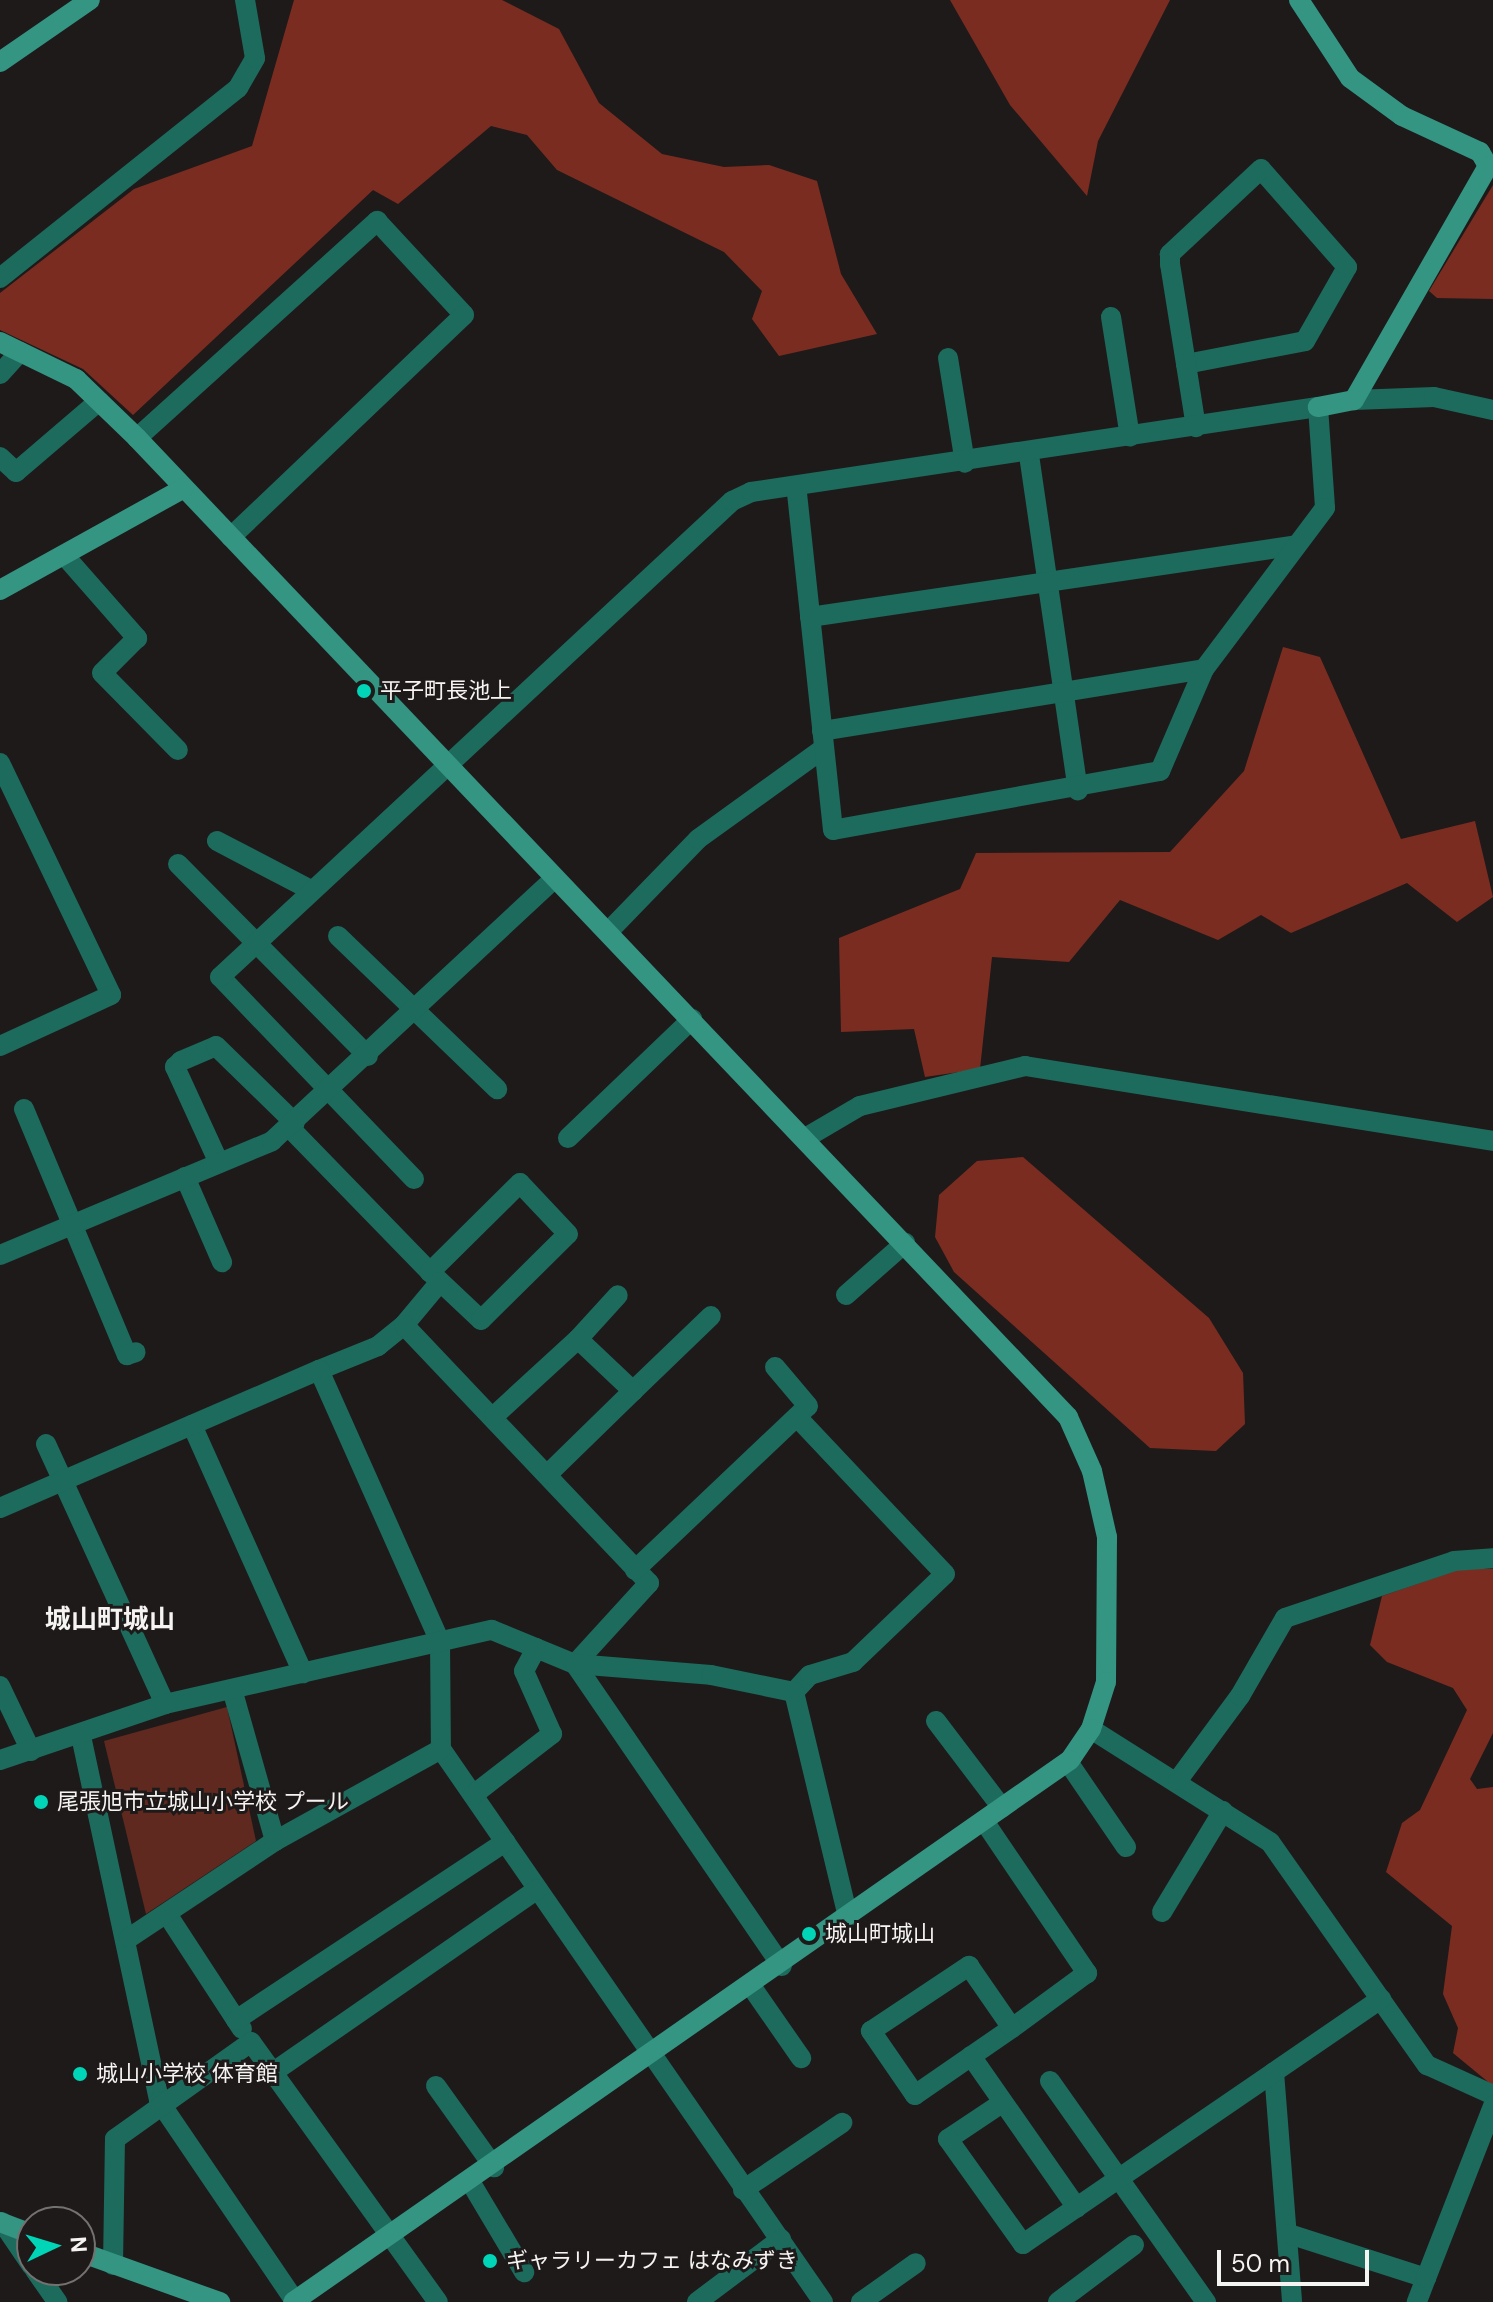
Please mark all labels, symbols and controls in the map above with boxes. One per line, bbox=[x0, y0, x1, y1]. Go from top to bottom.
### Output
place label: 平子町長池上 bbox=[380, 678, 512, 704]
marker: 平子町長池上 bbox=[355, 682, 373, 700]
district label: 城山町城山 bbox=[45, 1604, 175, 1636]
place label: 尾張旭市立城山小学校 プール bbox=[57, 1789, 349, 1815]
marker: 尾張旭市立城山小学校 プール bbox=[32, 1793, 50, 1811]
place label: 城山町城山 bbox=[825, 1921, 935, 1947]
marker: 城山町城山 bbox=[800, 1925, 818, 1943]
place label: 城山小学校 体育館 bbox=[96, 2061, 278, 2087]
marker: 城山小学校 体育館 bbox=[71, 2065, 89, 2083]
north arrow bbox=[16, 2206, 96, 2286]
scale bar bbox=[1221, 2234, 1373, 2284]
text: N bbox=[63, 2235, 93, 2253]
place label: ギャラリーカフェ はなみずき bbox=[506, 2248, 798, 2274]
text: 50 m bbox=[1231, 2248, 1290, 2279]
marker: ギャラリーカフェ はなみずき bbox=[481, 2252, 499, 2270]

